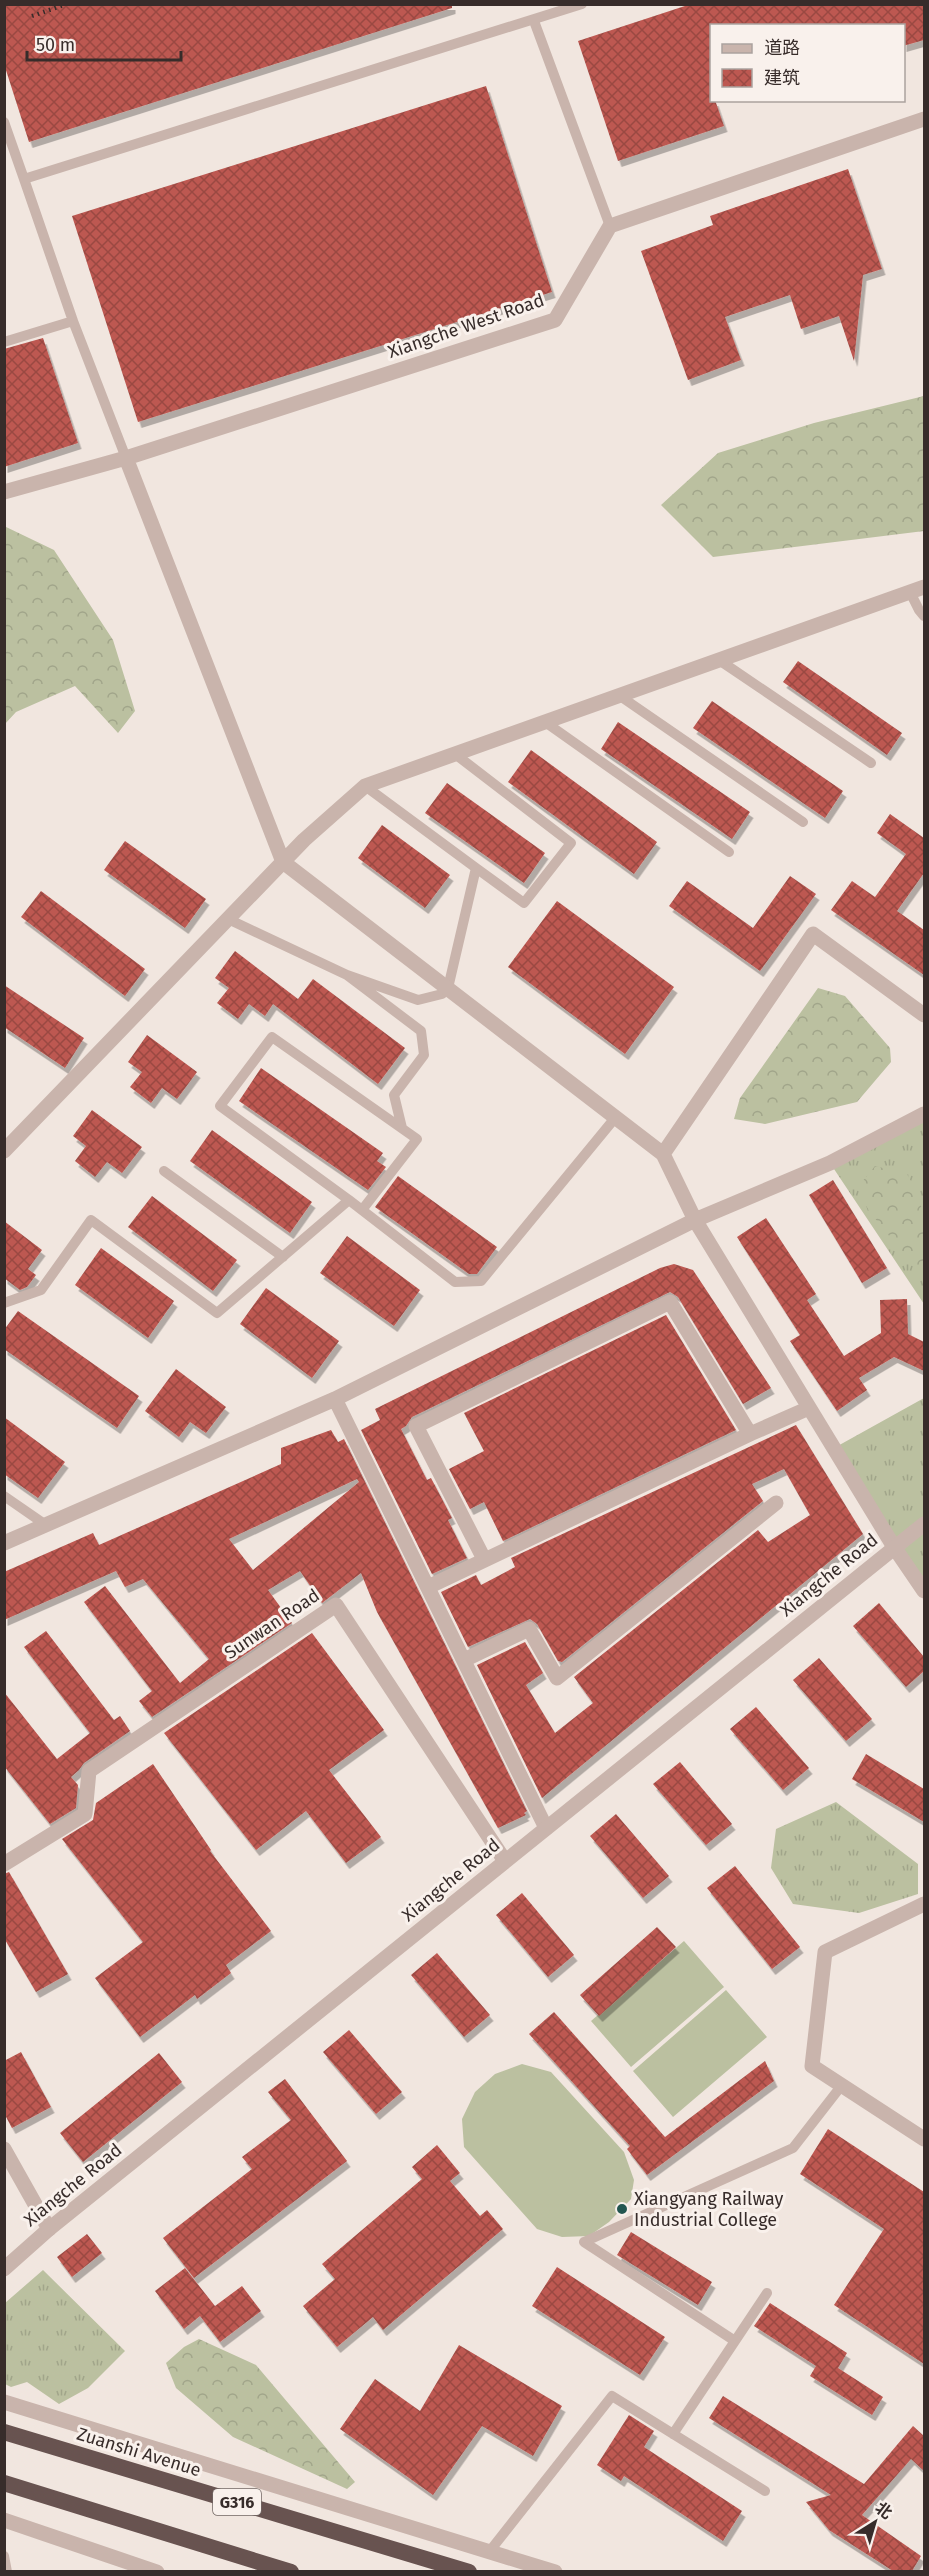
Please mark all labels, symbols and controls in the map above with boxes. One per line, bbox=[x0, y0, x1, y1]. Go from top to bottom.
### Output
scale bar bbox=[27, 24, 182, 62]
legend bbox=[710, 24, 905, 102]
text: 50 m bbox=[36, 34, 75, 56]
text: 道路 bbox=[764, 37, 800, 59]
text: 建筑 bbox=[764, 67, 800, 89]
street label: Xiangche West Road bbox=[385, 289, 547, 363]
street label: Xiangche Road bbox=[776, 1529, 882, 1621]
street label: Sunwan Road bbox=[220, 1584, 324, 1664]
street label: Xiangche Road bbox=[398, 1834, 504, 1926]
street label: Xiangche Road bbox=[20, 2139, 126, 2231]
place label: Xiangyang Railway Industrial College bbox=[634, 2188, 784, 2231]
marker: Xiangyang Railway Industrial College bbox=[615, 2202, 629, 2216]
street label: Zuanshi Avenue bbox=[74, 2423, 204, 2481]
road number: G316 bbox=[213, 2489, 261, 2515]
north arrow bbox=[845, 2492, 905, 2552]
text: 北 bbox=[872, 2498, 896, 2523]

